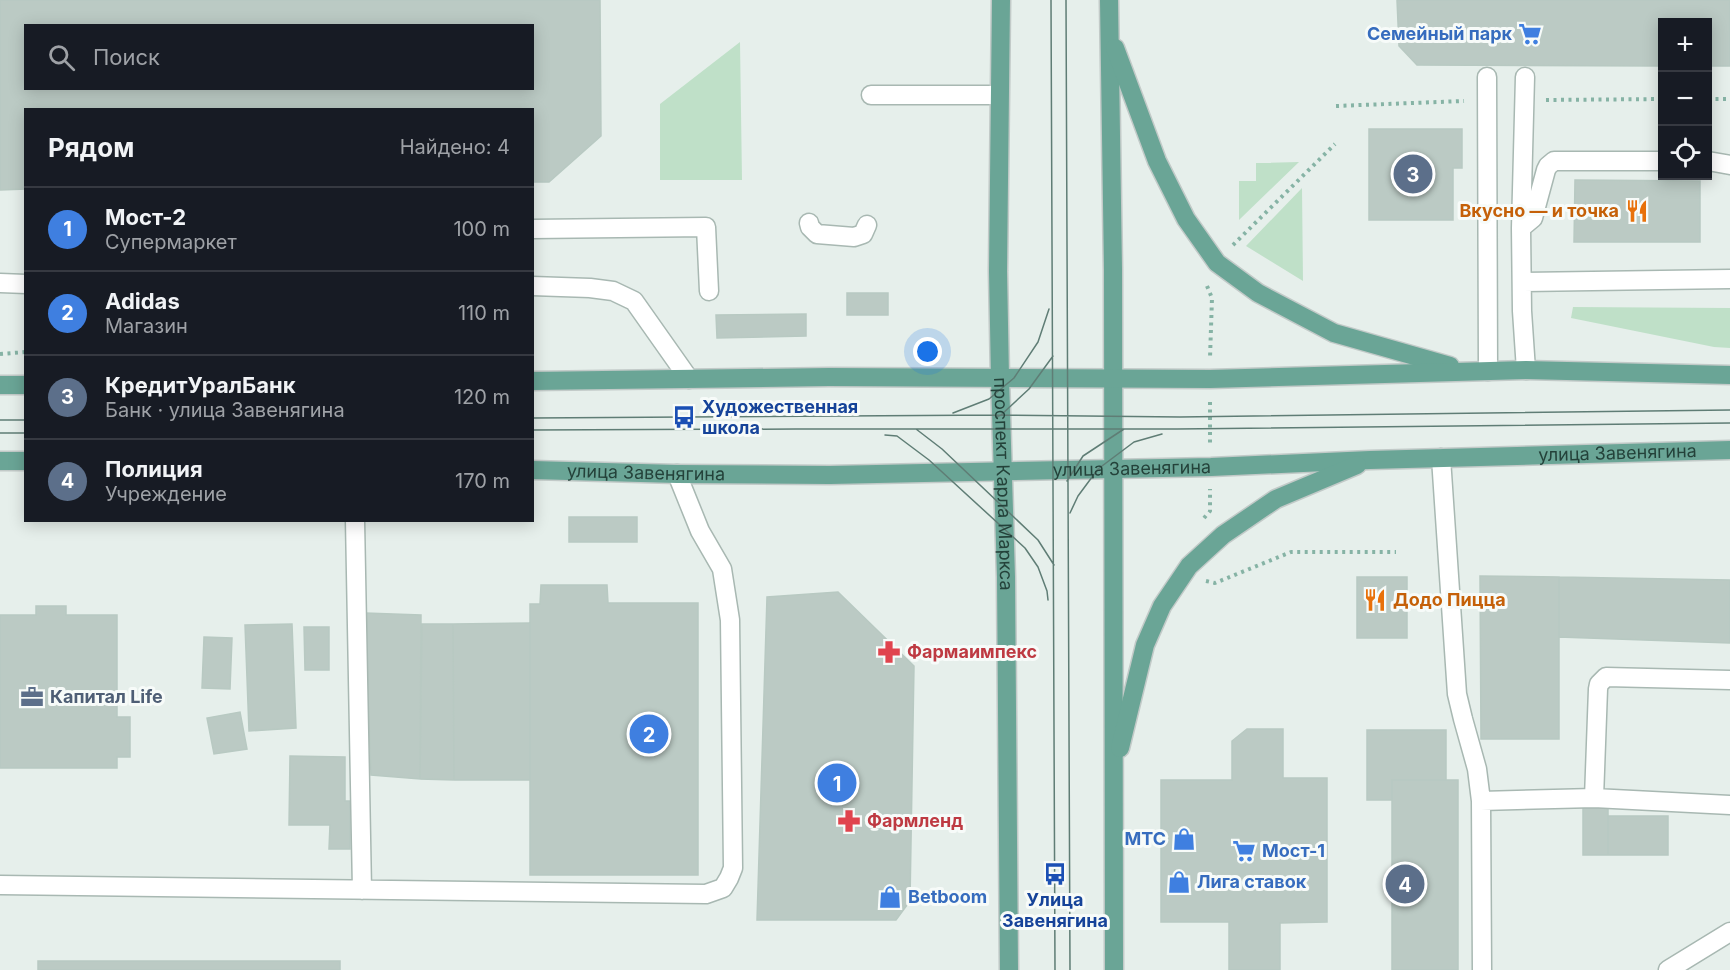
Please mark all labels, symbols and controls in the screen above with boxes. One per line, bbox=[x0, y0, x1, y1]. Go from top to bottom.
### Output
map controls bbox=[1658, 18, 1712, 180]
button: + bbox=[1658, 18, 1712, 72]
supermarket icon: Семейный парк bbox=[1517, 21, 1543, 47]
place label: Семейный парк bbox=[1367, 23, 1513, 44]
search box bbox=[24, 24, 534, 90]
icon: search bbox=[45, 41, 78, 74]
text: Поиск bbox=[93, 44, 160, 70]
button: − bbox=[1658, 72, 1712, 126]
button: locate bbox=[1658, 126, 1712, 180]
text: Рядом bbox=[48, 132, 134, 163]
text: Найдено: 4 bbox=[400, 135, 510, 159]
pin: 3 bbox=[1394, 152, 1432, 196]
restaurant icon: Вкусно — и точка bbox=[1624, 198, 1650, 224]
place label: Вкусно — и точка bbox=[1459, 200, 1619, 221]
text: Мост-2 bbox=[105, 204, 186, 230]
text: 1 bbox=[63, 217, 72, 241]
text: 100 m bbox=[453, 217, 510, 241]
text: Супермаркет bbox=[105, 230, 237, 254]
text: Adidas bbox=[105, 288, 180, 314]
text: 2 bbox=[61, 301, 74, 325]
text: 110 m bbox=[458, 301, 510, 325]
text: Магазин bbox=[105, 314, 188, 338]
your location bbox=[913, 337, 942, 366]
text: КредитУралБанк bbox=[105, 372, 296, 398]
street label: проспект Карла Маркса bbox=[990, 377, 1017, 591]
text: 3 bbox=[61, 385, 74, 409]
text: 120 m bbox=[454, 385, 510, 409]
place label: Художественная школа bbox=[702, 396, 858, 438]
text: Банк · улица Завенягина bbox=[105, 398, 345, 422]
bus stop icon: Художественная школа bbox=[671, 404, 697, 430]
street label: улица Завенягина bbox=[1538, 440, 1697, 465]
text: Полиция bbox=[105, 456, 203, 482]
street label: улица Завенягина bbox=[1052, 456, 1211, 480]
street label: улица Завенягина bbox=[567, 460, 725, 484]
text: 4 bbox=[61, 469, 74, 493]
text: 170 m bbox=[455, 469, 510, 493]
text: Учреждение bbox=[105, 482, 227, 506]
restaurant icon: Додо Пицца bbox=[1362, 587, 1388, 613]
place label: Додо Пицца bbox=[1393, 589, 1506, 610]
pharmacy icon: Фармаимпекс bbox=[876, 639, 902, 665]
place label: Фармаимпекс bbox=[907, 641, 1037, 662]
office icon: Капитал Life bbox=[19, 684, 45, 710]
place label: Капитал Life bbox=[50, 686, 163, 707]
pin: 2 bbox=[630, 712, 668, 756]
pin: 1 bbox=[818, 760, 856, 806]
pharmacy icon: Фармленд bbox=[836, 808, 862, 834]
place label: Фармленд bbox=[867, 810, 963, 831]
shop icon: МТС bbox=[1171, 826, 1197, 852]
place label: МТС bbox=[1124, 828, 1166, 849]
supermarket icon: Мост-1 bbox=[1231, 838, 1257, 864]
place label: Мост-1 bbox=[1262, 840, 1325, 861]
bus stop icon: Улица Завенягина bbox=[1042, 861, 1068, 887]
pin: 4 bbox=[1386, 862, 1424, 906]
shop icon: Лига ставок bbox=[1166, 869, 1192, 895]
place label: Лига ставок bbox=[1197, 871, 1307, 892]
shop icon: Betboom bbox=[877, 884, 903, 910]
place label: Betboom bbox=[908, 886, 987, 907]
place label: Улица Завенягина bbox=[1002, 889, 1108, 931]

